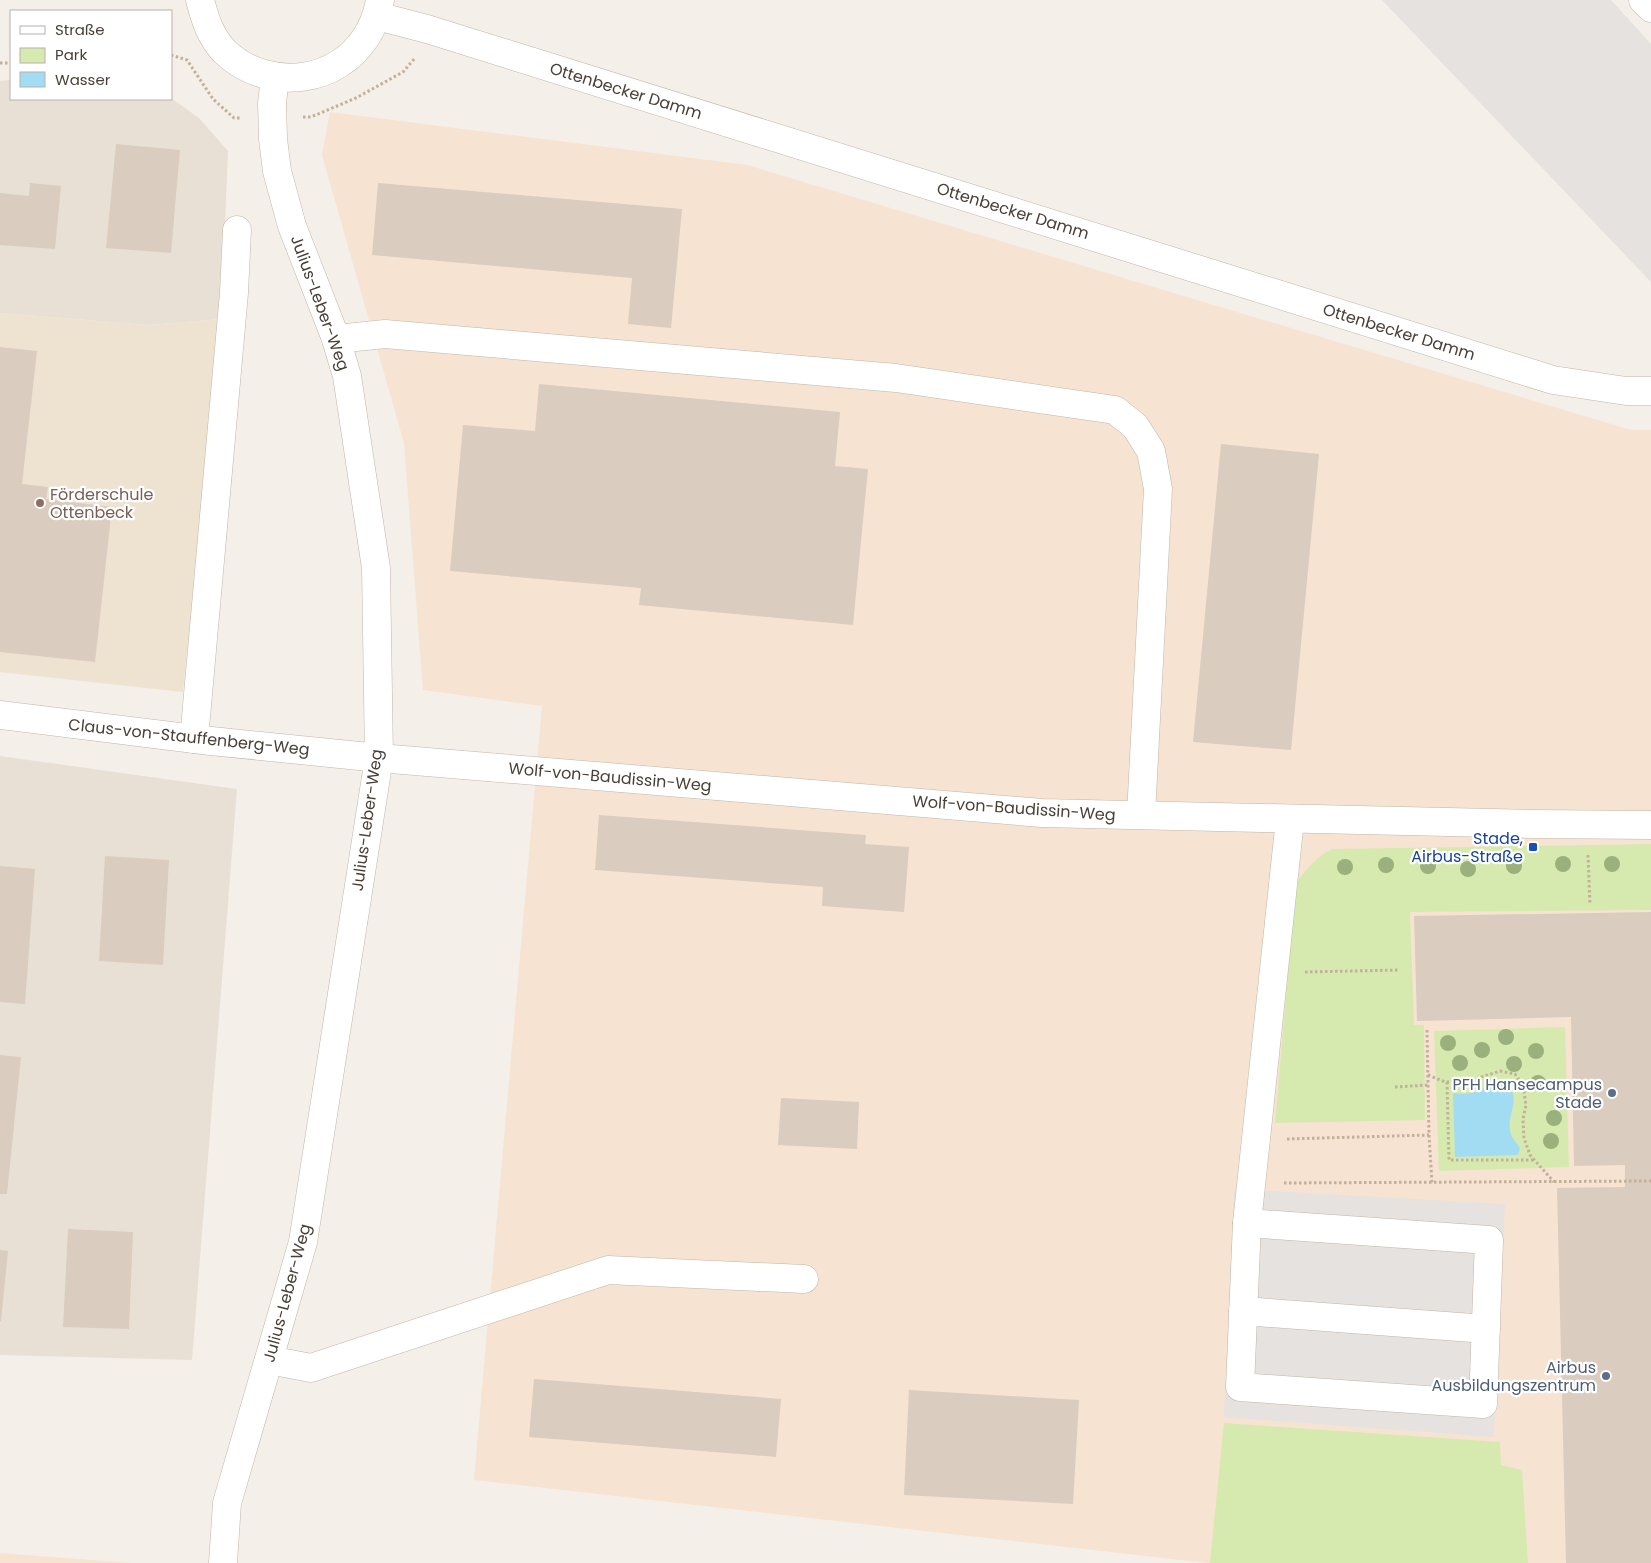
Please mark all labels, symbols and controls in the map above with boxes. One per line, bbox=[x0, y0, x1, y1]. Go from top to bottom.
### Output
legend bbox=[10, 10, 172, 100]
text: Straße bbox=[55, 19, 105, 40]
text: Park bbox=[55, 44, 87, 65]
street label: Ottenbecker Damm bbox=[547, 57, 705, 125]
text: Wasser bbox=[55, 69, 111, 90]
street label: Ottenbecker Damm bbox=[934, 177, 1092, 245]
street label: Julius-Leber-Weg bbox=[285, 232, 355, 374]
street label: Ottenbecker Damm bbox=[1320, 298, 1478, 366]
place label: Förderschule Ottenbeck bbox=[50, 483, 153, 524]
marker: Förderschule Ottenbeck bbox=[34, 497, 46, 509]
street label: Claus-von-Stauffenberg-Weg bbox=[67, 713, 311, 761]
street label: Julius-Leber-Weg bbox=[346, 748, 388, 892]
street label: Wolf-von-Baudissin-Weg bbox=[507, 757, 713, 797]
street label: Wolf-von-Baudissin-Weg bbox=[912, 789, 1116, 827]
place label: Stade, Airbus-Straße bbox=[1411, 827, 1523, 868]
marker: Stade, Airbus-Straße bbox=[1527, 841, 1539, 853]
place label: PFH Hansecampus Stade bbox=[1453, 1073, 1602, 1114]
marker: PFH Hansecampus Stade bbox=[1606, 1087, 1618, 1099]
street label: Julius-Leber-Weg bbox=[257, 1221, 317, 1365]
place label: Airbus Ausbildungszentrum bbox=[1432, 1356, 1596, 1397]
marker: Airbus Ausbildungszentrum bbox=[1600, 1370, 1612, 1382]

